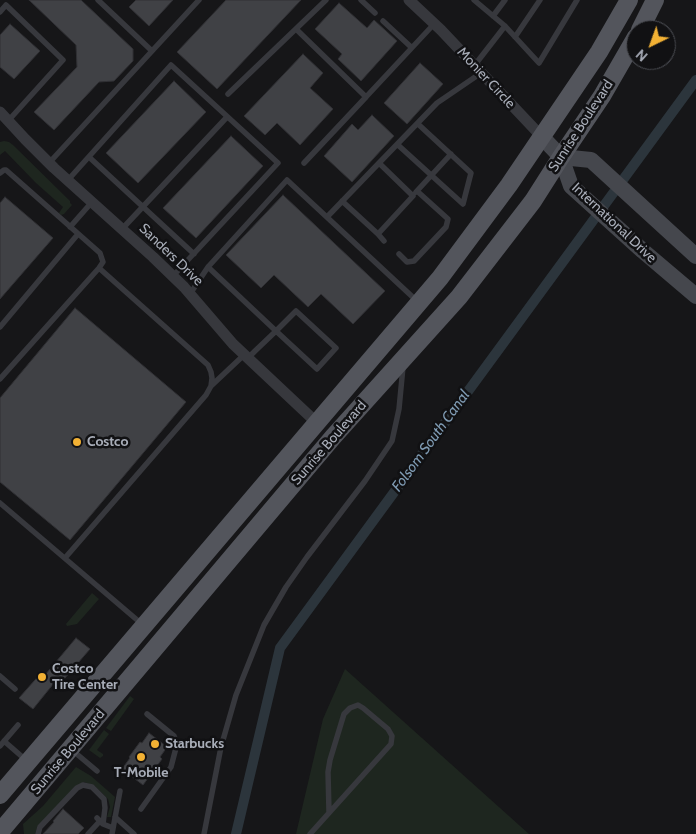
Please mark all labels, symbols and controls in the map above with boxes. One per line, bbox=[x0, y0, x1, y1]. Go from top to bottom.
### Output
north arrow bbox=[626, 20, 676, 70]
street label: Monier Circle bbox=[453, 44, 519, 112]
text: N bbox=[632, 45, 651, 65]
street label: Sunrise Boulevard bbox=[545, 77, 617, 175]
street label: International Drive bbox=[568, 179, 660, 267]
street label: Sanders Drive bbox=[136, 220, 206, 290]
water label: Folsom South Canal bbox=[388, 387, 474, 495]
street label: Sunrise Boulevard bbox=[288, 397, 370, 489]
place label: Costco bbox=[87, 434, 128, 450]
marker: Costco bbox=[71, 436, 83, 448]
place label: Costco Tire Center bbox=[52, 661, 118, 694]
marker: Costco Tire Center bbox=[36, 671, 48, 683]
street label: Sunrise Boulevard bbox=[27, 706, 109, 798]
place label: Starbucks bbox=[165, 736, 224, 752]
marker: Starbucks bbox=[149, 738, 161, 750]
marker: T-Mobile bbox=[135, 751, 147, 763]
place label: T-Mobile bbox=[114, 765, 168, 781]

